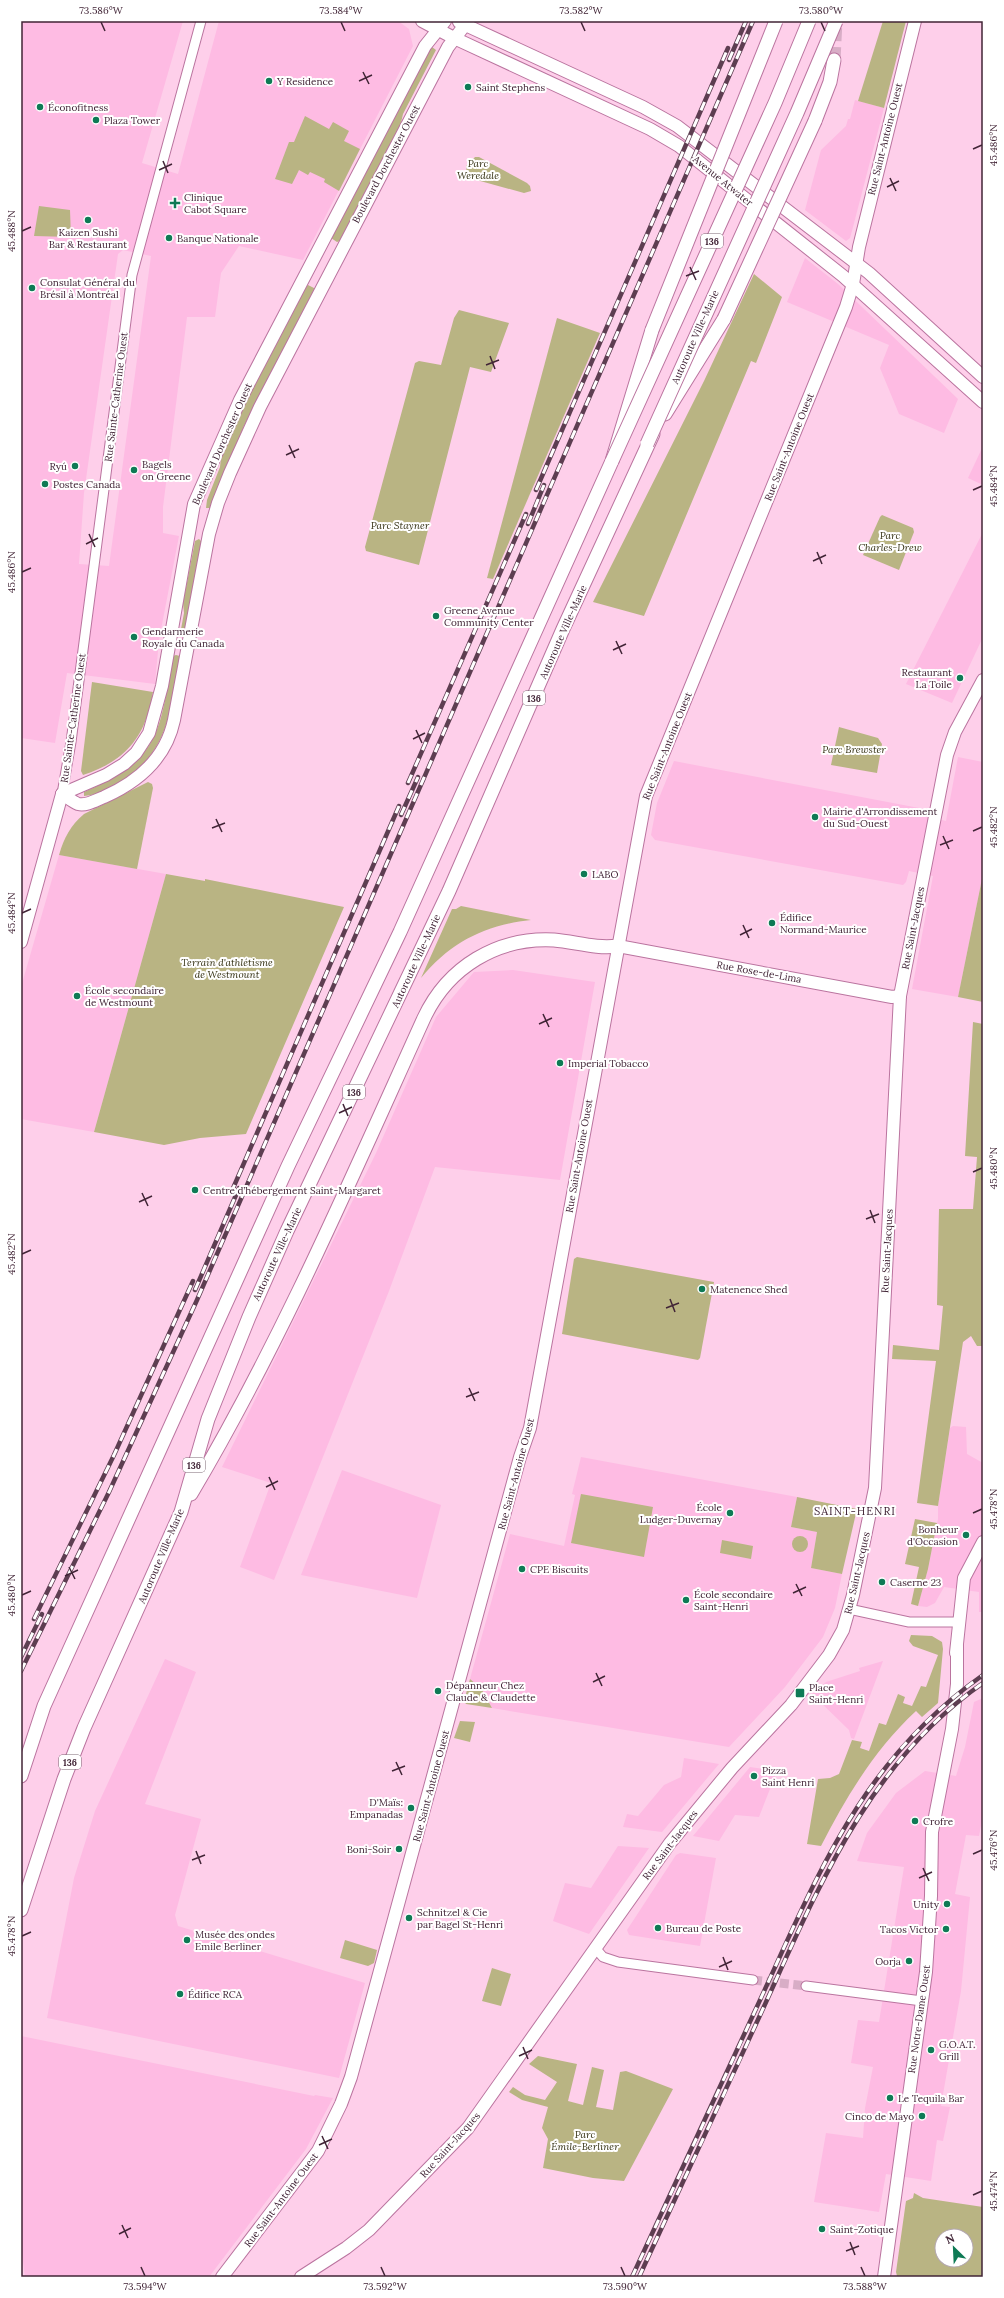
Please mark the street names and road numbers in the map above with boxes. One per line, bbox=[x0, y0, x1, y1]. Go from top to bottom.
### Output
street label: Rue Saint-Antoine Ouest bbox=[865, 81, 905, 196]
street label: Boulevard Dorchester Ouest bbox=[349, 103, 423, 225]
street label: Avenue Atwater bbox=[690, 152, 756, 210]
road number: 136 bbox=[701, 234, 723, 248]
street label: Autoroute Ville-Marie bbox=[668, 287, 722, 387]
street label: Rue Sainte-Catherine Ouest bbox=[102, 331, 130, 463]
street label: Boulevard Dorchester Ouest bbox=[189, 381, 255, 507]
street label: Rue Saint-Antoine Ouest bbox=[761, 391, 817, 503]
street label: Autoroute Ville-Marie bbox=[536, 582, 590, 682]
street label: Rue Sainte-Catherine Ouest bbox=[57, 652, 89, 784]
street label: Rue Saint-Antoine Ouest bbox=[639, 690, 695, 802]
road number: 136 bbox=[523, 691, 545, 705]
street label: Rue Saint-Jacques bbox=[899, 885, 927, 971]
street label: Autoroute Ville-Marie bbox=[388, 912, 444, 1011]
street label: Rue Rose-de-Lima bbox=[715, 958, 803, 986]
road number: 136 bbox=[343, 1085, 365, 1099]
street label: Rue Saint-Antoine Ouest bbox=[563, 1098, 595, 1214]
street label: Autoroute Ville-Marie bbox=[249, 1205, 305, 1304]
street label: Rue Saint-Jacques bbox=[878, 1208, 896, 1293]
street label: Rue Saint-Antoine Ouest bbox=[495, 1417, 537, 1531]
road number: 136 bbox=[183, 1458, 205, 1472]
street label: Autoroute Ville-Marie bbox=[135, 1506, 187, 1606]
street label: Rue Saint-Jacques bbox=[841, 1530, 873, 1615]
street label: Rue Saint-Antoine Ouest bbox=[410, 1729, 452, 1843]
road number: 136 bbox=[59, 1755, 81, 1769]
street label: Rue Saint-Jacques bbox=[639, 1807, 701, 1883]
street label: Rue Notre-Dame Ouest bbox=[905, 1964, 933, 2074]
street label: Rue Saint-Jacques bbox=[417, 2109, 483, 2181]
street label: Rue Saint-Antoine Ouest bbox=[241, 2150, 321, 2250]

